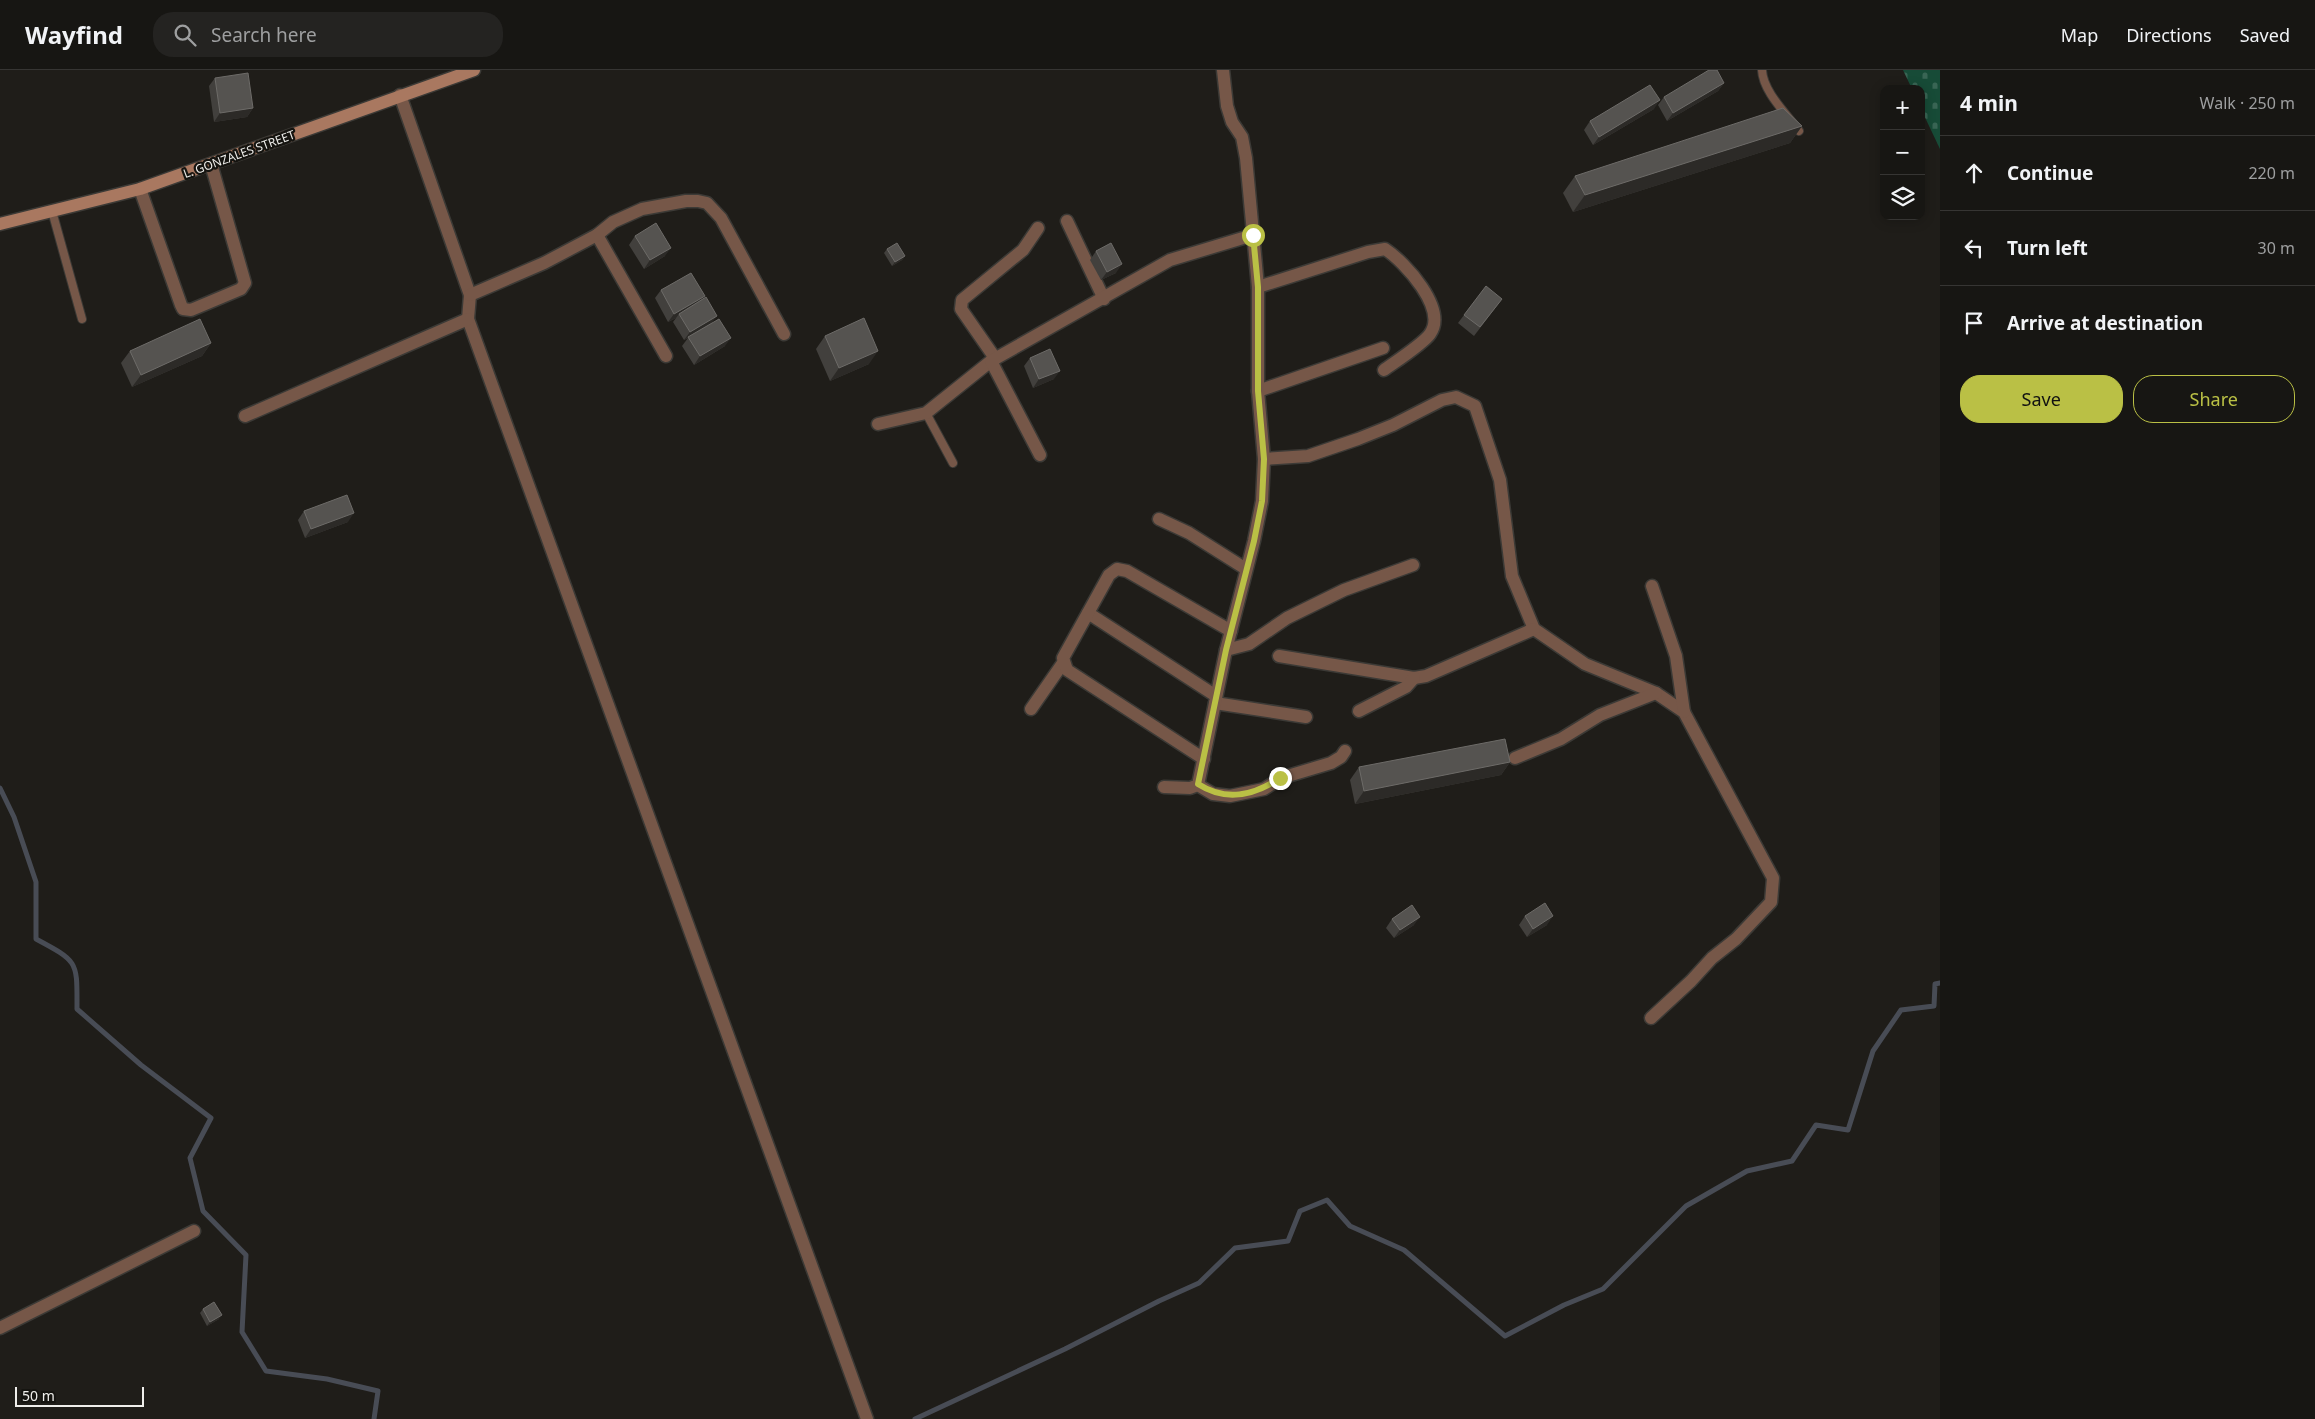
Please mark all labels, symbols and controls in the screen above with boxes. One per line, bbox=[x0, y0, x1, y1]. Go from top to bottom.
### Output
search box bbox=[153, 12, 503, 57]
text: Wayfind bbox=[25, 18, 123, 51]
icon: search bbox=[171, 21, 199, 49]
text: Search here bbox=[211, 22, 317, 48]
text: Map bbox=[2061, 23, 2098, 47]
text: Directions bbox=[2126, 23, 2212, 47]
text: Saved bbox=[2240, 23, 2290, 47]
map controls bbox=[1880, 85, 1925, 220]
button: + bbox=[1880, 85, 1925, 130]
text: 4 min bbox=[1960, 89, 2018, 117]
text: Walk · 250 m bbox=[2200, 92, 2295, 114]
street label: L. GONZALES STREET bbox=[181, 126, 298, 182]
button: − bbox=[1880, 130, 1925, 175]
icon: ahead bbox=[1960, 159, 1988, 187]
text: Continue bbox=[2007, 160, 2093, 186]
text: 220 m bbox=[2248, 162, 2295, 184]
button: layers bbox=[1880, 175, 1925, 220]
route start bbox=[1242, 224, 1265, 247]
icon: left bbox=[1960, 234, 1988, 262]
text: Turn left bbox=[2007, 235, 2088, 261]
text: 30 m bbox=[2258, 237, 2295, 259]
icon: arrive bbox=[1960, 309, 1988, 337]
text: Arrive at destination bbox=[2007, 310, 2203, 336]
button: Save bbox=[1960, 375, 2123, 423]
button: Share bbox=[2133, 375, 2295, 423]
route end bbox=[1269, 767, 1292, 790]
scale bar bbox=[15, 1384, 144, 1407]
text: 50 m bbox=[22, 1386, 55, 1405]

